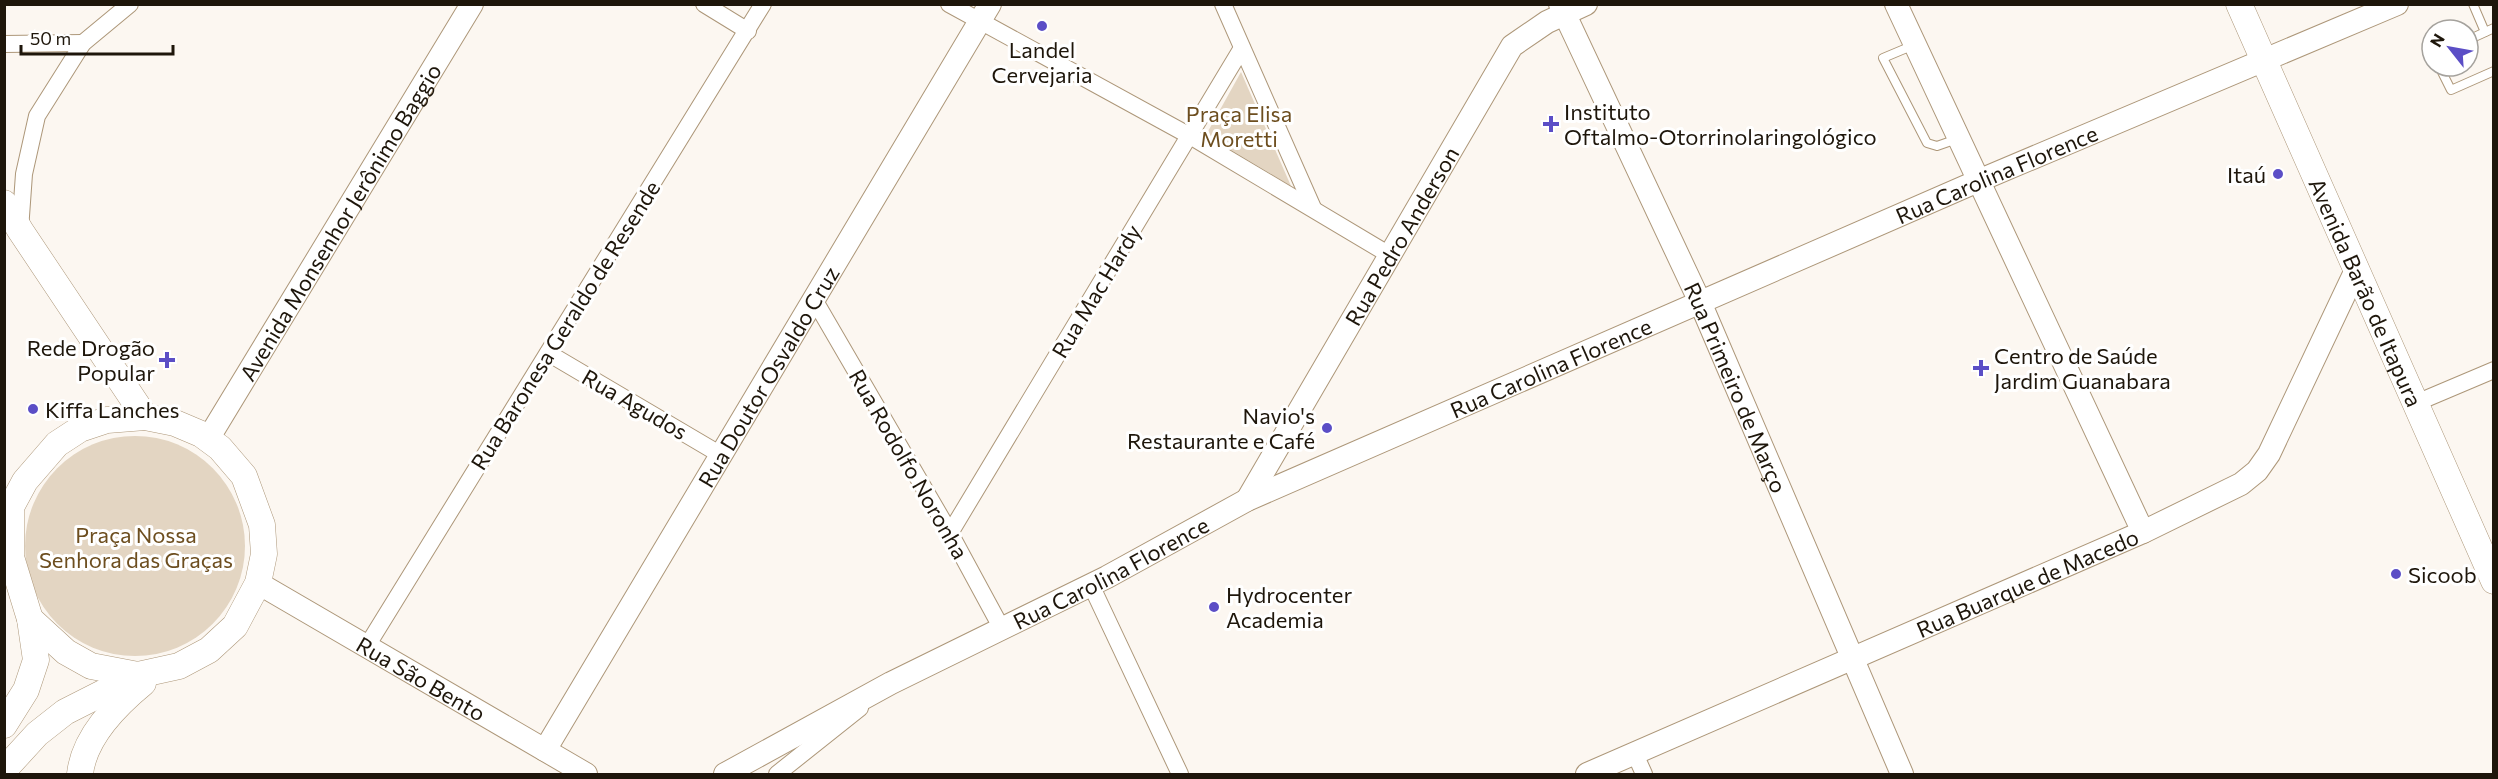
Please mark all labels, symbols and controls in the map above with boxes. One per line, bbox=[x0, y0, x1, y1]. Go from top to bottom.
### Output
scale bar bbox=[21, 18, 172, 56]
north arrow bbox=[2420, 18, 2480, 78]
marker: Landel Cervejaria bbox=[1035, 19, 1049, 33]
text: 50 m bbox=[30, 27, 71, 49]
text: N bbox=[2425, 30, 2448, 50]
place label: Landel Cervejaria bbox=[991, 36, 1093, 88]
street label: Avenida Monsenhor Jerônimo Baggio bbox=[233, 58, 446, 385]
place label: Instituto Oftalmo-Otorrinolaringológico bbox=[1564, 98, 1877, 150]
park label: Praça Elisa Moretti bbox=[1186, 100, 1292, 152]
marker: Instituto Oftalmo-Otorrinolaringológico bbox=[1542, 115, 1560, 133]
street label: Rua Carolina Florence bbox=[1891, 119, 2101, 229]
street label: Rua Pedro Anderson bbox=[1339, 141, 1464, 330]
place label: Itaú bbox=[2227, 161, 2266, 188]
marker: Itaú bbox=[2271, 167, 2285, 181]
street label: Avenida Barão de Itapura bbox=[2304, 174, 2429, 411]
street label: Rua Baronesa Geraldo de Resende bbox=[465, 175, 665, 475]
street label: Rua Mac Hardy bbox=[1046, 220, 1146, 362]
street label: Rua Doutor Osvaldo Cruz bbox=[692, 261, 844, 492]
street label: Rua Primeiro de Março bbox=[1679, 278, 1793, 497]
street label: Rua Carolina Florence bbox=[1446, 312, 1655, 423]
place label: Rede Drogão Popular bbox=[27, 334, 155, 386]
place label: Centro de Saúde Jardim Guanabara bbox=[1994, 342, 2171, 394]
marker: Rede Drogão Popular bbox=[160, 353, 174, 367]
marker: Centro de Saúde Jardim Guanabara bbox=[1972, 359, 1990, 377]
street label: Rua Agudos bbox=[578, 363, 692, 445]
street label: Rua Rodolfo Noronha bbox=[844, 364, 974, 564]
place label: Kiffa Lanches bbox=[45, 396, 180, 423]
marker: Kiffa Lanches bbox=[26, 402, 40, 416]
place label: Navio's Restaurante e Café bbox=[1127, 402, 1315, 454]
marker: Navio's Restaurante e Café bbox=[1320, 421, 1334, 435]
street label: Rua Carolina Florence bbox=[1008, 510, 1213, 635]
park label: Praça Nossa Senhora das Graças bbox=[39, 521, 233, 573]
street label: Rua Buarque de Macedo bbox=[1912, 522, 2142, 643]
place label: Sicoob bbox=[2408, 561, 2477, 588]
marker: Sicoob bbox=[2389, 567, 2403, 581]
place label: Hydrocenter Academia bbox=[1226, 581, 1352, 633]
marker: Hydrocenter Academia bbox=[1207, 600, 1221, 614]
street label: Rua São Bento bbox=[352, 630, 491, 726]

